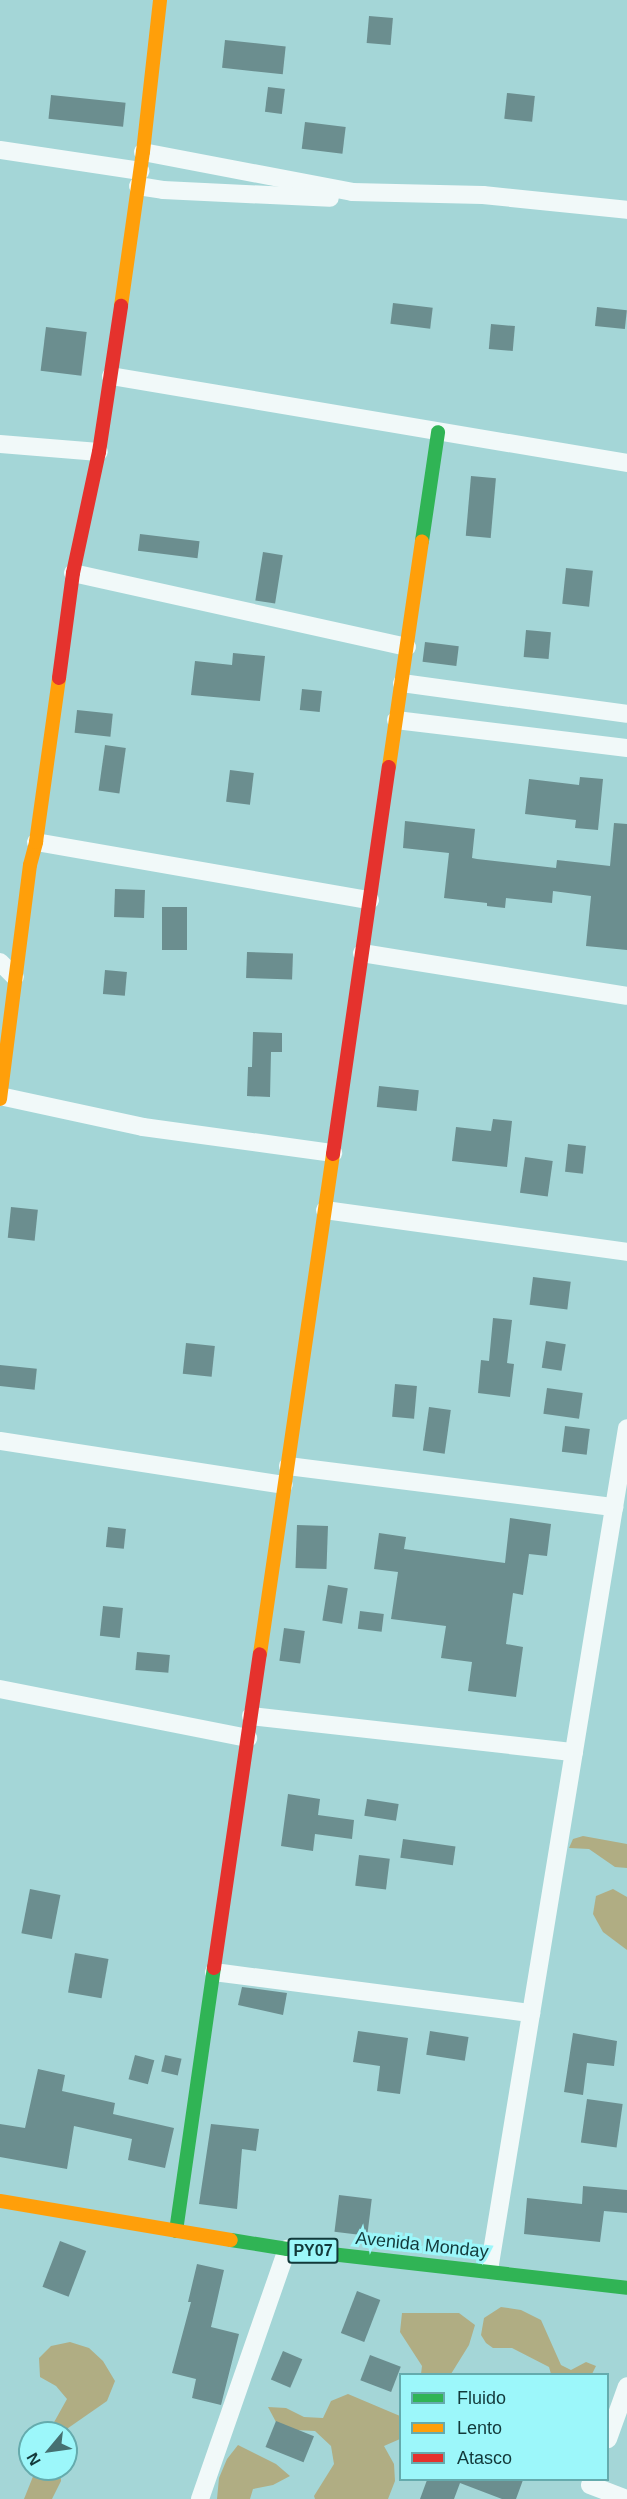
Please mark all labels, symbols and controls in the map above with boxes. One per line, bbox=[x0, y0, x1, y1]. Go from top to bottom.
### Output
street label: Avenida Monday bbox=[354, 2227, 490, 2263]
road number: PY07 bbox=[286, 2238, 340, 2264]
legend bbox=[399, 2373, 609, 2481]
text: Fluido bbox=[457, 2388, 506, 2408]
text: Lento bbox=[457, 2418, 502, 2438]
north arrow bbox=[18, 2421, 78, 2481]
text: Atasco bbox=[457, 2448, 512, 2468]
text: N bbox=[23, 2450, 44, 2468]

